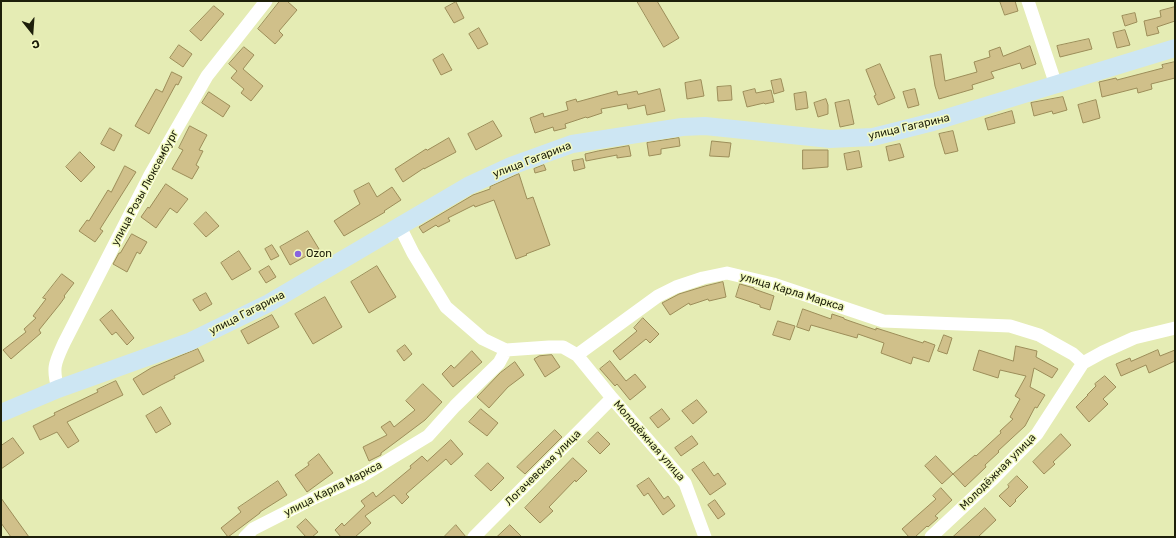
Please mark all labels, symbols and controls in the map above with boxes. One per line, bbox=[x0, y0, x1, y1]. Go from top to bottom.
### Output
north arrow bbox=[12, 12, 52, 52]
text: С bbox=[30, 37, 41, 51]
street label: улица Гагарина bbox=[867, 111, 951, 143]
street label: улица Розы Люксембург bbox=[109, 128, 181, 248]
street label: улица Гагарина bbox=[491, 139, 573, 181]
place label: Ozon bbox=[306, 247, 332, 261]
marker: Ozon bbox=[293, 249, 303, 259]
street label: улица Карла Маркса bbox=[738, 270, 846, 314]
street label: улица Гагарина bbox=[207, 288, 287, 338]
street label: Молодёжная улица bbox=[610, 398, 688, 484]
street label: Логачевская улица bbox=[502, 427, 584, 509]
street label: Молодёжная улица bbox=[957, 431, 1039, 513]
street label: улица Карла Маркса bbox=[282, 459, 384, 519]

